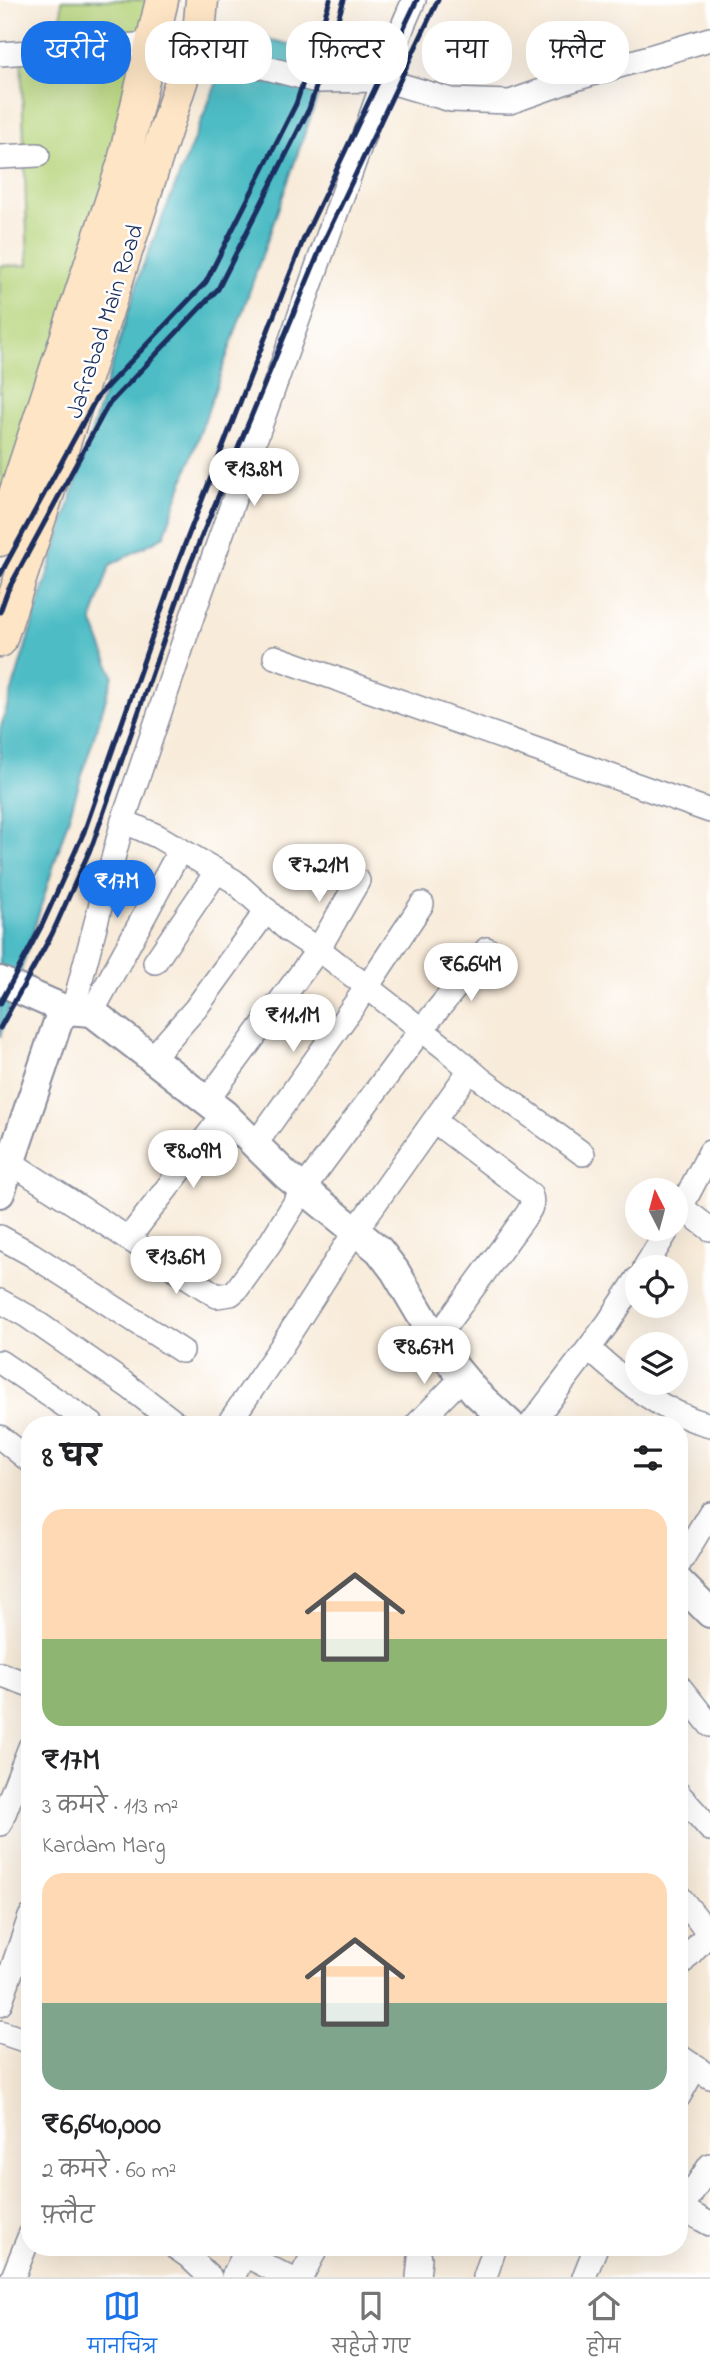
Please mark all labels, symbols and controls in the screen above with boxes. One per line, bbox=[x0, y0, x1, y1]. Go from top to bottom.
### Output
chip: खरीदें bbox=[21, 21, 131, 84]
chip: किराया bbox=[145, 21, 272, 84]
chip: फ़िल्टर bbox=[286, 21, 408, 84]
chip: नया bbox=[422, 21, 512, 84]
chip: फ़्लैट bbox=[526, 21, 629, 84]
street label: Jafrabad Main Road bbox=[58, 220, 154, 423]
pin: ₹13.8M bbox=[197, 448, 311, 508]
text: ₹13.8M bbox=[225, 454, 283, 487]
pin: ₹7.21M bbox=[262, 844, 376, 904]
text: ₹7.21M bbox=[289, 850, 349, 883]
pin: ₹17M bbox=[76, 860, 158, 920]
text: ₹17M bbox=[95, 866, 139, 899]
pin: ₹6.64M bbox=[414, 944, 528, 1003]
text: ₹6.64M bbox=[440, 949, 502, 982]
pin: ₹11.1M bbox=[236, 995, 350, 1054]
text: ₹11.1M bbox=[266, 1000, 320, 1033]
pin: ₹8.09M bbox=[136, 1130, 250, 1190]
text: ₹8.09M bbox=[164, 1136, 222, 1169]
north arrow bbox=[625, 1178, 688, 1241]
map controls bbox=[625, 1178, 688, 1395]
pin: ₹13.6M bbox=[119, 1236, 233, 1296]
text: ₹13.6M bbox=[146, 1242, 206, 1275]
button: locate bbox=[625, 1255, 688, 1318]
pin: ₹8.67M bbox=[367, 1326, 481, 1386]
text: ₹8.67M bbox=[394, 1332, 454, 1365]
button: layers bbox=[625, 1332, 688, 1395]
text: 8 घर bbox=[42, 1437, 101, 1481]
icon: filters bbox=[629, 1439, 667, 1477]
icon: home bbox=[292, 1554, 418, 1680]
text: ₹17M bbox=[42, 1740, 100, 1784]
text: 3 कमरे · 113 m² bbox=[42, 1791, 178, 1824]
text: Kardam Marg bbox=[42, 1830, 166, 1863]
icon: home bbox=[292, 1919, 418, 2045]
text: ₹6,640,000 bbox=[42, 2104, 161, 2148]
text: 2 कमरे · 60 m² bbox=[42, 2155, 176, 2188]
text: फ़्लैट bbox=[42, 2201, 94, 2234]
tab: मानचित्र bbox=[87, 2287, 157, 2367]
tab: सहेजे गए bbox=[331, 2287, 410, 2367]
tab: होम bbox=[585, 2287, 623, 2367]

